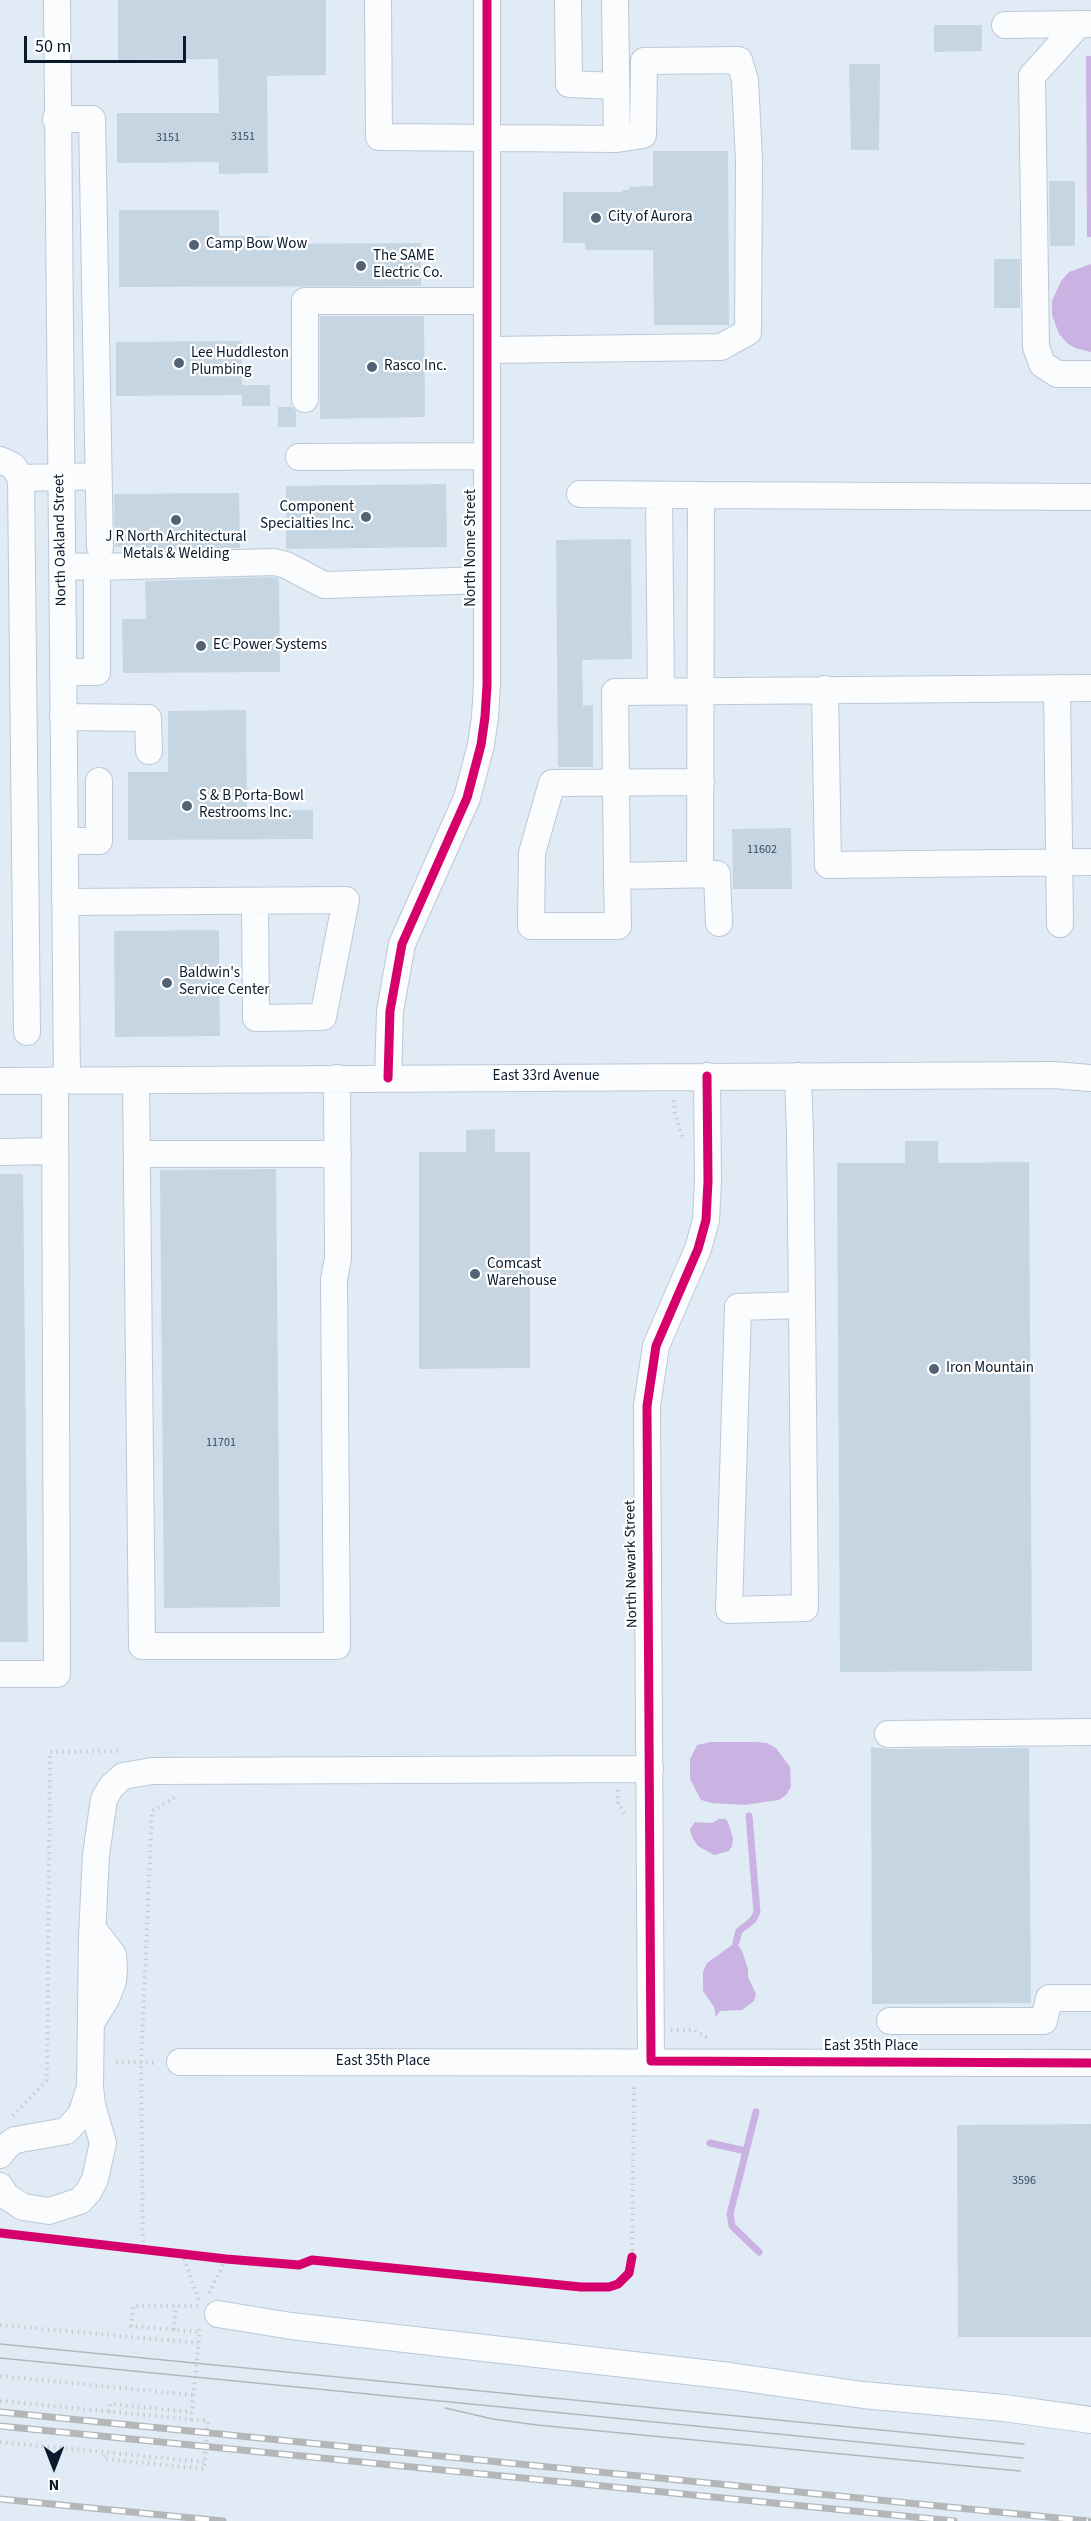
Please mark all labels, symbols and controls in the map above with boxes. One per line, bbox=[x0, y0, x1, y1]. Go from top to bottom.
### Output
scale bar bbox=[27, 24, 189, 62]
text: 50 m bbox=[35, 34, 71, 59]
house number: 3151 bbox=[231, 130, 255, 144]
house number: 3151 bbox=[156, 131, 180, 145]
place label: City of Aurora bbox=[608, 209, 693, 227]
marker: City of Aurora bbox=[589, 211, 603, 225]
place label: Camp Bow Wow bbox=[206, 236, 307, 254]
marker: Camp Bow Wow bbox=[187, 238, 201, 252]
place label: The SAME Electric Co. bbox=[373, 248, 443, 283]
marker: The SAME Electric Co. bbox=[354, 259, 368, 273]
place label: Lee Huddleston Plumbing bbox=[191, 345, 289, 380]
marker: Lee Huddleston Plumbing bbox=[172, 356, 186, 370]
place label: Rasco Inc. bbox=[384, 358, 447, 376]
marker: Rasco Inc. bbox=[365, 360, 379, 374]
street label: North Oakland Street bbox=[51, 473, 71, 607]
street label: North Nome Street bbox=[463, 489, 481, 607]
place label: Component Specialties Inc. bbox=[260, 499, 354, 534]
marker: Component Specialties Inc. bbox=[359, 510, 373, 524]
marker: J R North Architectural Metals & Welding bbox=[169, 513, 183, 527]
place label: J R North Architectural Metals & Welding bbox=[105, 529, 247, 564]
place label: EC Power Systems bbox=[213, 637, 327, 655]
marker: EC Power Systems bbox=[194, 639, 208, 653]
place label: S & B Porta-Bowl Restrooms Inc. bbox=[199, 788, 304, 823]
marker: S & B Porta-Bowl Restrooms Inc. bbox=[180, 799, 194, 813]
house number: 11602 bbox=[747, 843, 777, 857]
place label: Baldwin's Service Center bbox=[179, 965, 269, 1000]
marker: Baldwin's Service Center bbox=[160, 976, 174, 990]
street label: East 33rd Avenue bbox=[492, 1068, 600, 1086]
place label: Comcast Warehouse bbox=[487, 1256, 557, 1291]
marker: Comcast Warehouse bbox=[468, 1267, 482, 1281]
place label: Iron Mountain bbox=[946, 1360, 1034, 1378]
marker: Iron Mountain bbox=[927, 1362, 941, 1376]
house number: 11701 bbox=[206, 1436, 236, 1450]
street label: North Newark Street bbox=[622, 1500, 642, 1628]
street label: East 35th Place bbox=[824, 2038, 918, 2056]
street label: East 35th Place bbox=[336, 2053, 430, 2071]
house number: 3596 bbox=[1012, 2174, 1036, 2188]
north arrow bbox=[24, 2437, 84, 2497]
text: N bbox=[49, 2474, 59, 2496]

